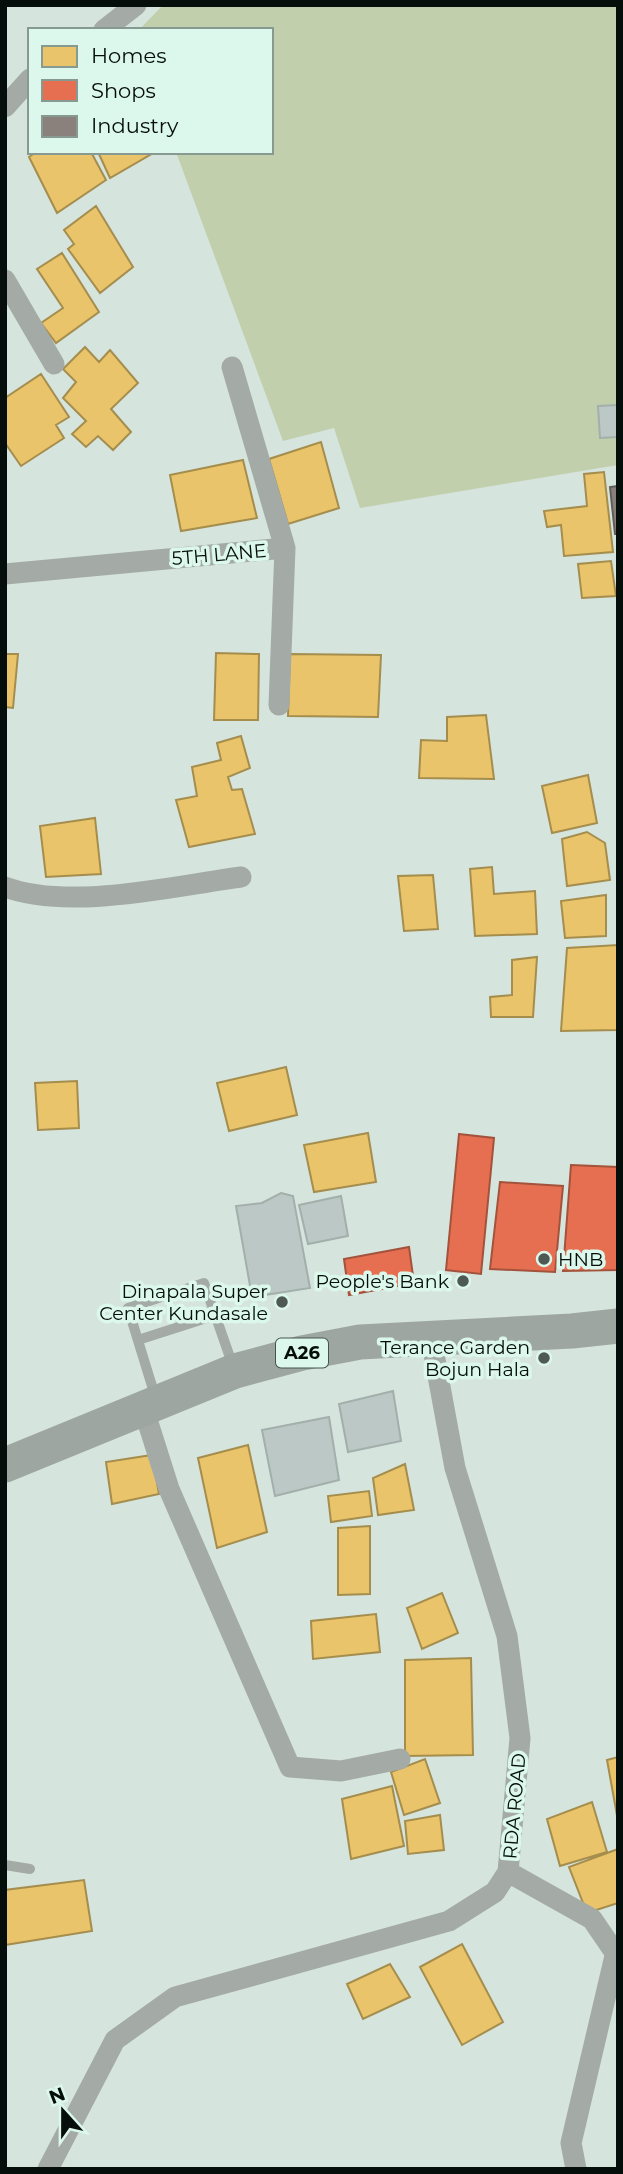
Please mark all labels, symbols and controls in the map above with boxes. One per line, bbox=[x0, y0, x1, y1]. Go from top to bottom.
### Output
legend bbox=[28, 28, 273, 154]
text: Homes bbox=[91, 43, 166, 68]
text: Shops bbox=[91, 78, 156, 103]
text: Industry bbox=[91, 113, 179, 138]
street label: 5TH LANE bbox=[171, 539, 267, 570]
place label: HNB bbox=[558, 1248, 603, 1271]
marker: HNB bbox=[536, 1251, 552, 1267]
place label: People's Bank bbox=[315, 1270, 450, 1293]
marker: People's Bank bbox=[455, 1273, 471, 1289]
place label: Dinapala Super Center Kundasale bbox=[99, 1280, 268, 1325]
marker: Dinapala Super Center Kundasale bbox=[274, 1294, 290, 1310]
place label: Terance Garden Bojun Hala bbox=[380, 1336, 530, 1381]
road number: A26 bbox=[276, 1338, 328, 1368]
marker: Terance Garden Bojun Hala bbox=[536, 1350, 552, 1366]
street label: RDA ROAD bbox=[498, 1752, 531, 1860]
north arrow bbox=[28, 2076, 98, 2146]
text: N bbox=[46, 2082, 68, 2109]

